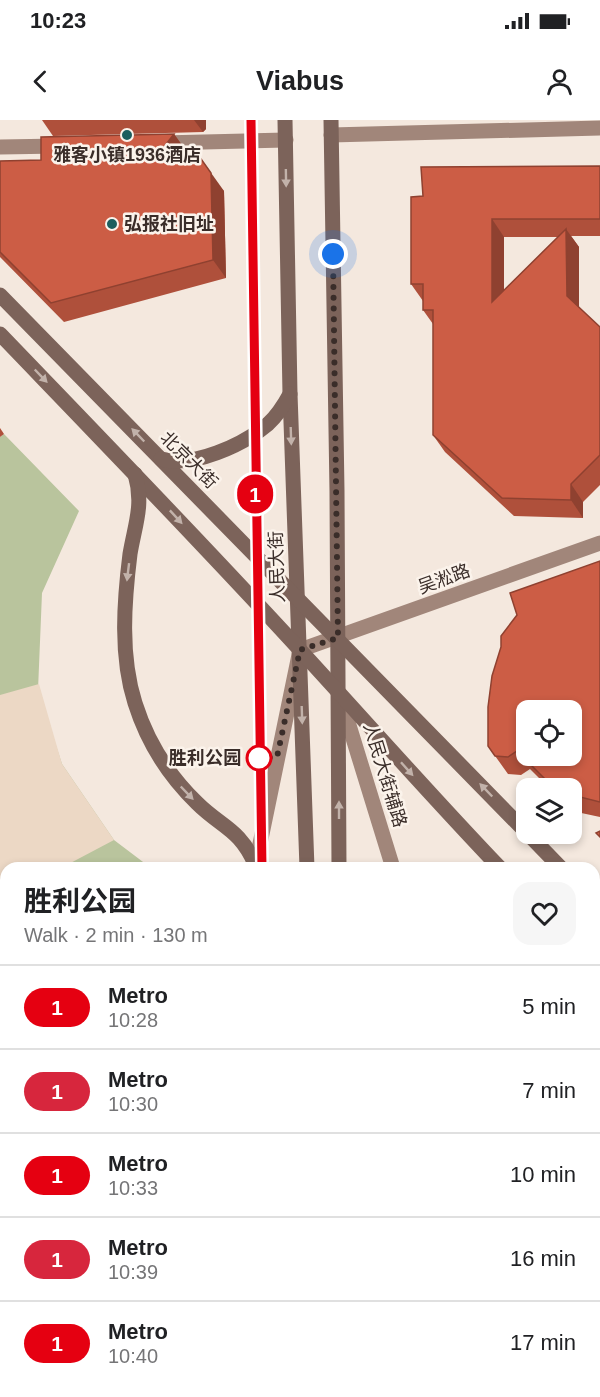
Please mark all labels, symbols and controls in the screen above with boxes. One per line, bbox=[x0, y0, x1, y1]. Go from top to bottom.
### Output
text: 10:23 bbox=[30, 8, 86, 33]
icon: back bbox=[24, 65, 57, 98]
icon: person bbox=[543, 65, 576, 98]
text: Viabus bbox=[256, 66, 344, 96]
marker: 雅客小镇1936酒店 bbox=[120, 128, 134, 142]
place label: 雅客小镇1936酒店 bbox=[53, 145, 201, 165]
one-way arrow bbox=[281, 169, 291, 188]
place label: 弘报社旧址 bbox=[124, 214, 214, 234]
marker: 弘报社旧址 bbox=[105, 217, 119, 231]
your location bbox=[318, 239, 348, 269]
one-way arrow bbox=[33, 369, 47, 383]
street label: 北京大街 bbox=[156, 427, 222, 493]
one-way arrow bbox=[287, 427, 296, 446]
one-way arrow bbox=[131, 428, 145, 443]
line badge: 1 bbox=[236, 474, 274, 514]
text: 1 bbox=[249, 483, 261, 506]
one-way arrow bbox=[168, 510, 182, 524]
street label: 人民大街 bbox=[266, 531, 288, 603]
street label: 吴淞路 bbox=[415, 560, 473, 598]
one-way arrow bbox=[123, 563, 133, 582]
map controls bbox=[516, 700, 582, 844]
button: locate bbox=[516, 700, 582, 766]
one-way arrow bbox=[297, 706, 306, 725]
street label: 人民大街辅路 bbox=[360, 720, 410, 830]
marker: 胜利公园 bbox=[246, 745, 272, 771]
place label: 胜利公园 bbox=[169, 748, 241, 768]
one-way arrow bbox=[400, 761, 414, 776]
button: layers bbox=[516, 778, 582, 844]
one-way arrow bbox=[479, 783, 493, 798]
one-way arrow bbox=[180, 786, 194, 800]
one-way arrow bbox=[334, 801, 344, 820]
button: heart bbox=[513, 882, 576, 945]
text: 胜利公园 bbox=[24, 886, 136, 917]
text: Walk · 2 min · 130 m bbox=[24, 924, 208, 946]
text: Metro bbox=[108, 983, 168, 1008]
text: 5 min bbox=[522, 994, 576, 1019]
text: 1 bbox=[51, 996, 63, 1019]
text: 10:28 bbox=[108, 1009, 158, 1031]
text: Metro bbox=[108, 1067, 168, 1092]
text: 7 min bbox=[522, 1078, 576, 1103]
text: 1 bbox=[51, 1080, 63, 1103]
text: 10:30 bbox=[108, 1093, 158, 1115]
text: Metro bbox=[108, 1151, 168, 1176]
text: 10 min bbox=[510, 1162, 576, 1187]
text: 1 bbox=[51, 1164, 63, 1187]
text: 10:33 bbox=[108, 1177, 158, 1199]
text: Metro bbox=[108, 1235, 168, 1260]
text: 16 min bbox=[510, 1246, 576, 1271]
text: 1 bbox=[51, 1248, 63, 1271]
text: 10:39 bbox=[108, 1261, 158, 1283]
text: Metro bbox=[108, 1319, 168, 1344]
text: 17 min bbox=[510, 1330, 576, 1355]
text: 1 bbox=[51, 1332, 63, 1355]
text: 10:40 bbox=[108, 1345, 158, 1367]

